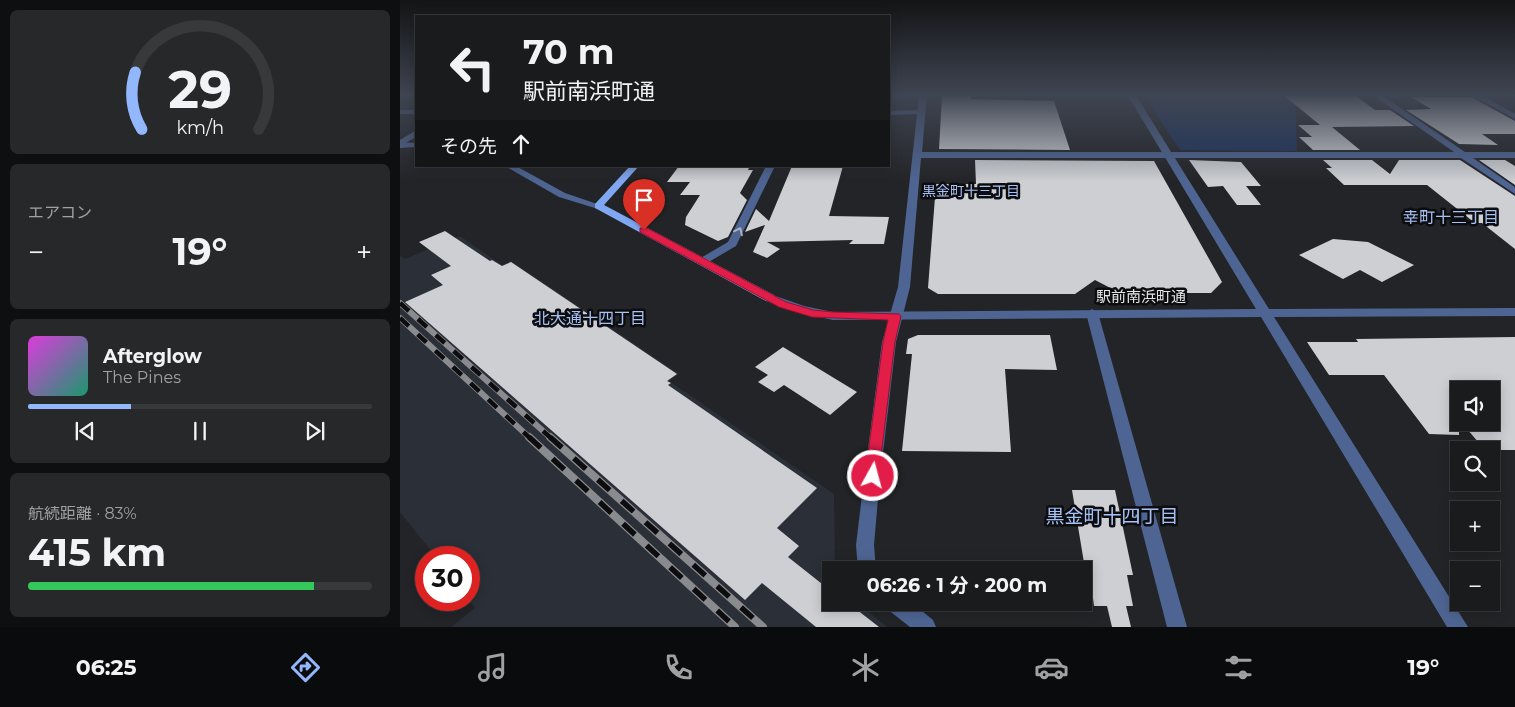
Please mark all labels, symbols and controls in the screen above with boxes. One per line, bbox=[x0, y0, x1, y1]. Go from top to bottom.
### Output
text: 70 m bbox=[523, 30, 614, 73]
icon: left bbox=[440, 35, 505, 100]
text: 29 bbox=[168, 58, 232, 121]
text: 駅前南浜町通 bbox=[523, 78, 655, 105]
text: km/h bbox=[176, 117, 224, 138]
icon: ahead bbox=[507, 130, 535, 158]
text: その先 bbox=[440, 135, 497, 158]
pin bbox=[623, 179, 665, 230]
district label: 黒金町十三丁目 bbox=[922, 182, 1020, 200]
icon: arrive bbox=[630, 186, 658, 214]
text: エアコン bbox=[28, 203, 92, 222]
district label: 幸町十三丁目 bbox=[1403, 208, 1499, 227]
one-way arrow bbox=[733, 227, 743, 236]
text: 19° bbox=[173, 228, 228, 275]
text: − bbox=[28, 235, 44, 269]
text: + bbox=[356, 235, 372, 269]
street label: 駅前南浜町通 bbox=[1096, 287, 1186, 306]
district label: 北大通十四丁目 bbox=[534, 309, 646, 328]
text: Afterglow bbox=[103, 345, 202, 368]
text: The Pines bbox=[103, 368, 181, 387]
map controls bbox=[1450, 381, 1500, 611]
button: sound bbox=[1450, 381, 1500, 431]
icon: previous bbox=[71, 417, 99, 445]
icon: pause bbox=[186, 417, 214, 445]
icon: next bbox=[301, 417, 329, 445]
button: search bbox=[1450, 441, 1500, 491]
position arrow bbox=[846, 449, 898, 501]
button: + bbox=[1450, 501, 1500, 551]
text: 航続距離 · 83% bbox=[28, 504, 137, 523]
district label: 黒金町十四丁目 bbox=[1045, 505, 1179, 528]
text: 415 km bbox=[28, 529, 166, 576]
speed limit sign: 30 bbox=[415, 546, 480, 611]
button: − bbox=[1450, 561, 1500, 611]
text: 06:26 · 1 分 · 200 m bbox=[867, 574, 1047, 597]
icon: directions bbox=[288, 650, 323, 685]
icon: music bbox=[475, 650, 510, 685]
icon: phone bbox=[661, 650, 696, 685]
icon: climate bbox=[848, 650, 883, 685]
icon: car bbox=[1034, 650, 1069, 685]
icon: filters bbox=[1221, 650, 1256, 685]
text: 06:25 bbox=[76, 654, 137, 681]
text: 19° bbox=[1407, 654, 1439, 681]

